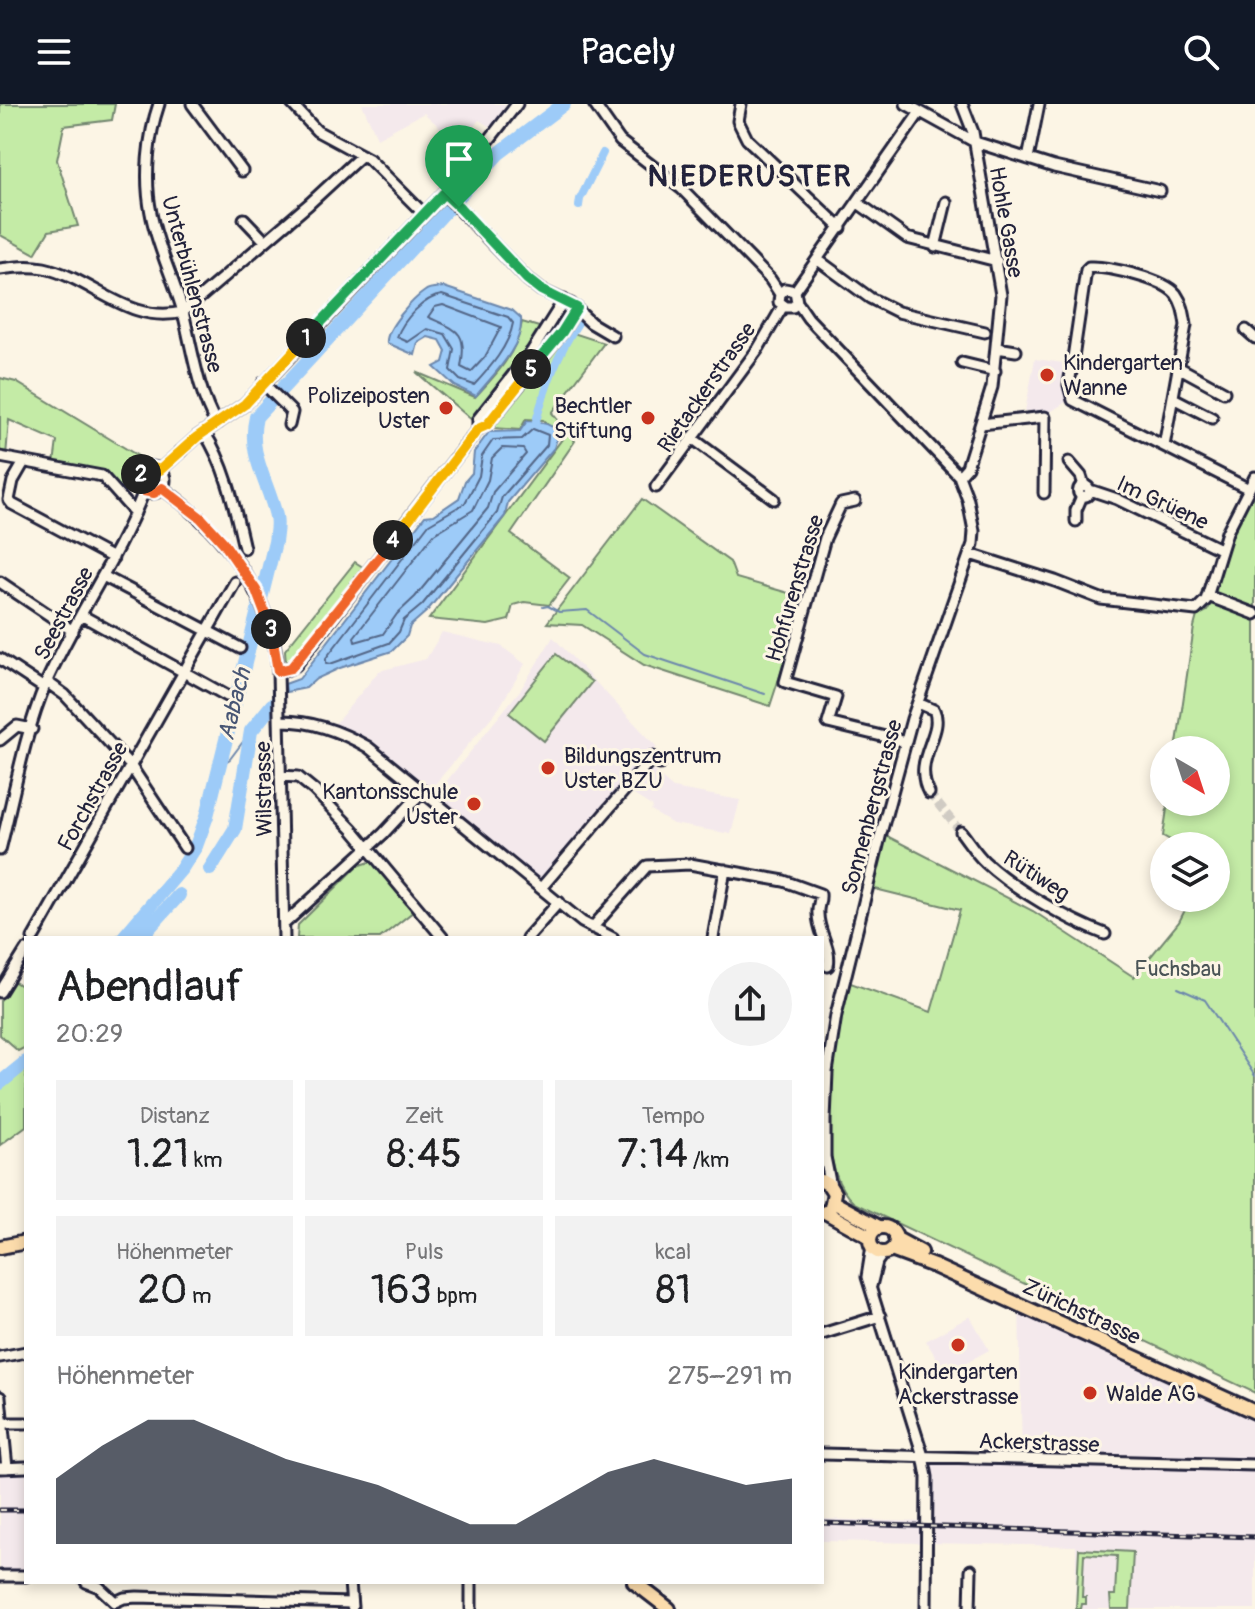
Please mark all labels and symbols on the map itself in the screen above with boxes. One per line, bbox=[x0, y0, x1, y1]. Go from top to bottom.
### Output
pin bbox=[425, 125, 493, 207]
district label: NIEDERUSTER bbox=[647, 158, 853, 195]
street label: Hohle Gasse bbox=[982, 164, 1030, 280]
street label: Unterbühlenstrasse bbox=[155, 193, 229, 376]
street label: Rietackerstrasse bbox=[651, 317, 762, 458]
pin: 1 bbox=[286, 318, 326, 358]
pin: 5 bbox=[511, 349, 551, 389]
place label: Kindergarten Wanne bbox=[1063, 349, 1183, 402]
marker: Kindergarten Wanne bbox=[1038, 366, 1056, 384]
place label: Polizeiposten Uster bbox=[307, 382, 430, 435]
place label: Bechtler Stiftung bbox=[554, 392, 632, 445]
marker: Polizeiposten Uster bbox=[437, 399, 455, 417]
marker: Bechtler Stiftung bbox=[639, 409, 657, 427]
pin: 2 bbox=[121, 454, 161, 494]
street label: Im Grüene bbox=[1112, 469, 1213, 536]
street label: Hohfurenstrasse bbox=[759, 511, 831, 665]
pin: 4 bbox=[373, 520, 413, 560]
street label: Seestrasse bbox=[28, 562, 100, 665]
pin: 3 bbox=[251, 609, 291, 649]
water label: Aabach bbox=[212, 663, 258, 743]
street label: Sonnenbergstrasse bbox=[835, 717, 909, 898]
north arrow bbox=[1150, 736, 1230, 816]
street label: Forchstrasse bbox=[51, 737, 134, 856]
street label: Wilstrasse bbox=[249, 741, 279, 837]
place label: Bildungszentrum Uster BZU bbox=[564, 742, 722, 795]
marker: Bildungszentrum Uster BZU bbox=[539, 759, 557, 777]
place label: Kantonsschule Uster bbox=[322, 778, 458, 831]
marker: Kantonsschule Uster bbox=[465, 795, 483, 813]
street label: Rütiweg bbox=[998, 844, 1075, 908]
park label: Fuchsbau bbox=[1134, 955, 1222, 983]
street label: Zürichstrasse bbox=[1018, 1272, 1145, 1351]
marker: Kindergarten Ackerstrasse bbox=[949, 1336, 967, 1354]
place label: Kindergarten Ackerstrasse bbox=[898, 1358, 1018, 1411]
place label: Walde AG bbox=[1106, 1380, 1196, 1408]
marker: Walde AG bbox=[1081, 1384, 1099, 1402]
street label: Ackerstrasse bbox=[978, 1427, 1100, 1459]

